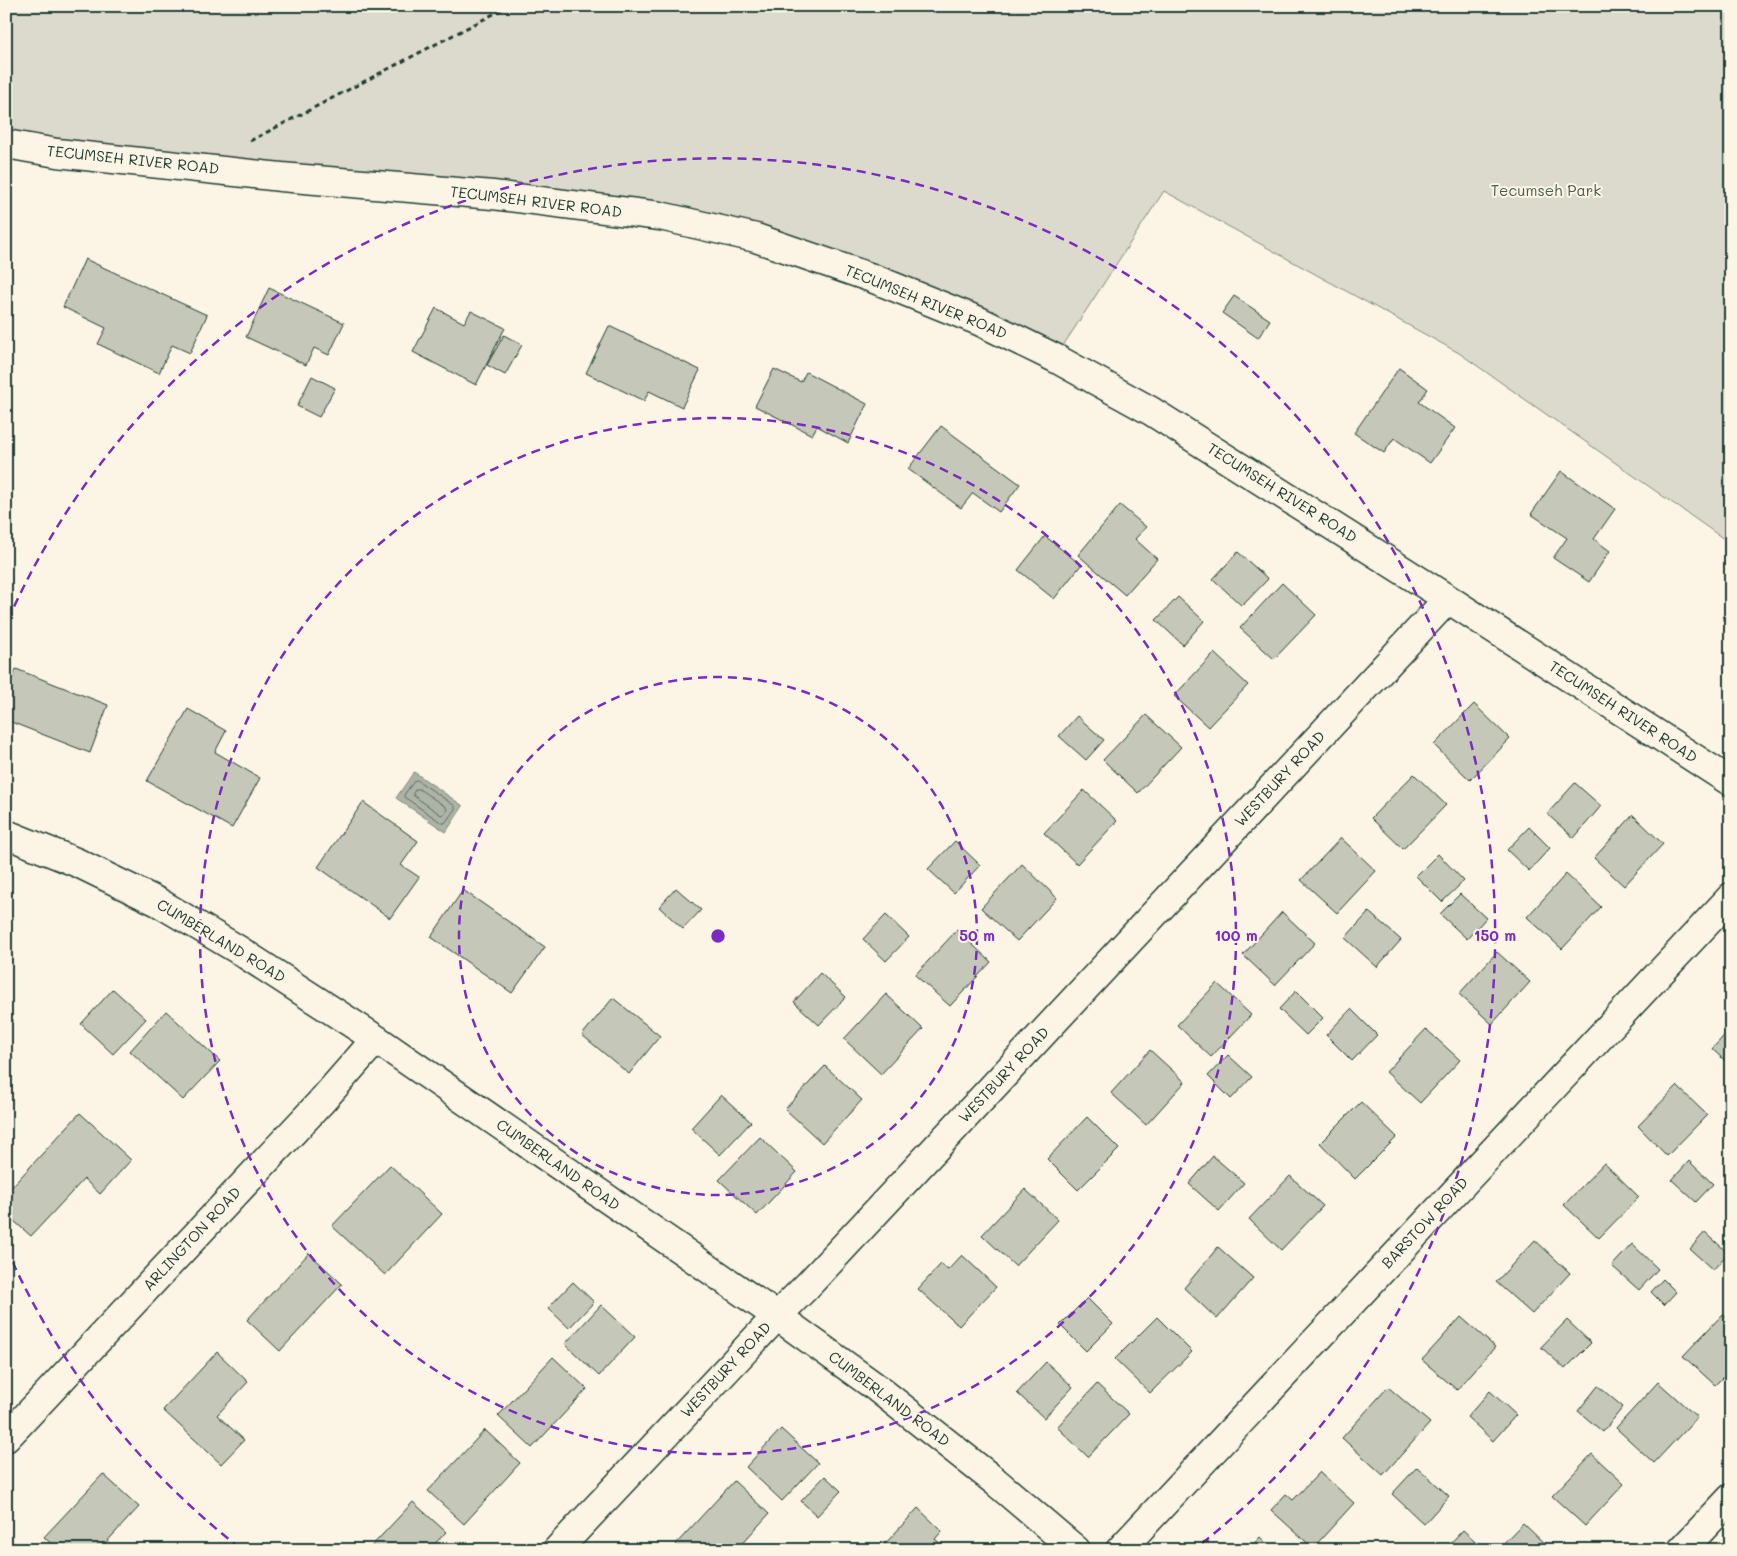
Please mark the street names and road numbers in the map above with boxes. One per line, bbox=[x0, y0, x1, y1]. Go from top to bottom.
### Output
street label: TECUMSEH RIVER ROAD bbox=[46, 140, 220, 178]
street label: TECUMSEH RIVER ROAD bbox=[449, 181, 623, 221]
street label: TECUMSEH RIVER ROAD bbox=[842, 259, 1010, 343]
street label: TECUMSEH RIVER ROAD bbox=[1204, 438, 1361, 547]
street label: TECUMSEH RIVER ROAD bbox=[1545, 656, 1702, 767]
street label: WESTBURY ROAD bbox=[1230, 726, 1329, 831]
street label: CUMBERLAND ROAD bbox=[153, 894, 290, 987]
street label: WESTBURY ROAD bbox=[954, 1022, 1053, 1127]
street label: CUMBERLAND ROAD bbox=[493, 1114, 624, 1214]
street label: BARSTOW ROAD bbox=[1377, 1172, 1472, 1272]
street label: ARLINGTON ROAD bbox=[138, 1182, 245, 1294]
street label: WESTBURY ROAD bbox=[676, 1317, 775, 1422]
street label: CUMBERLAND ROAD bbox=[825, 1346, 954, 1450]

